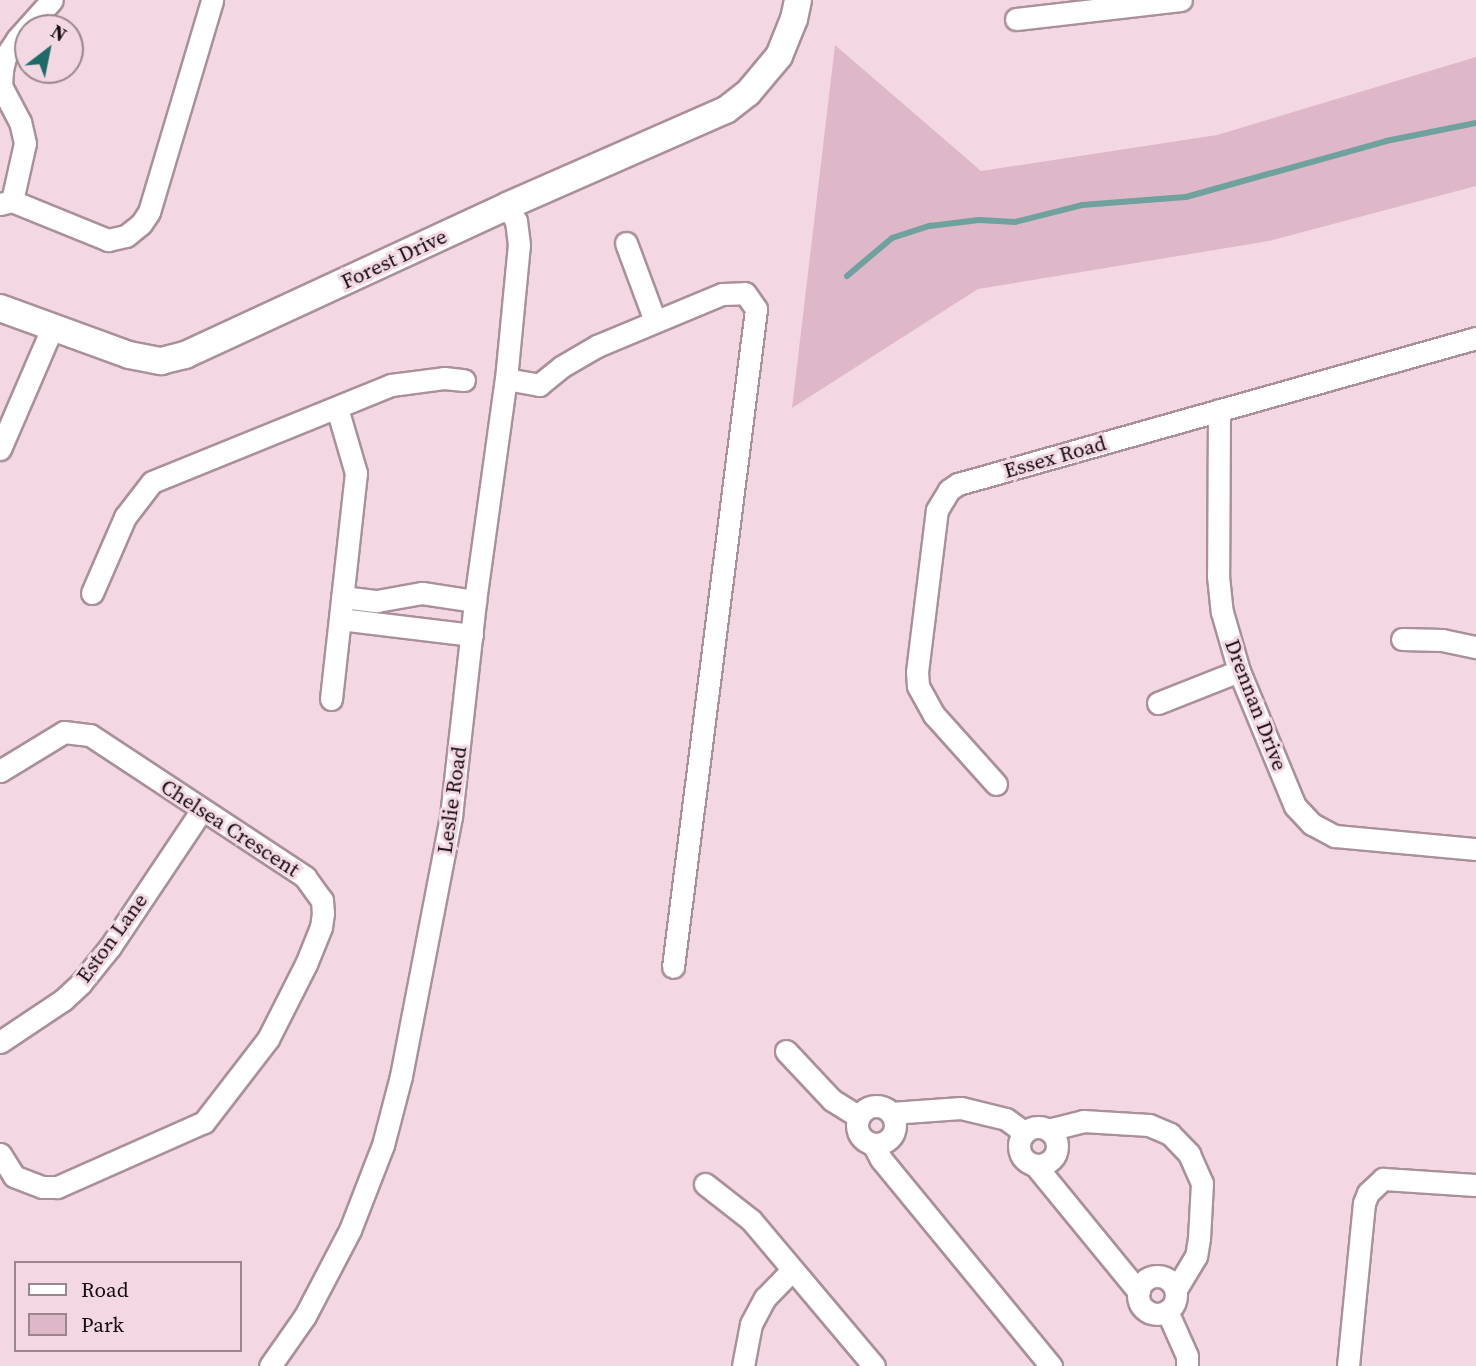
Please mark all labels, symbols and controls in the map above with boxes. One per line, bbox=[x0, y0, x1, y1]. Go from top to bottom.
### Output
north arrow bbox=[14, 14, 84, 84]
text: N bbox=[46, 18, 72, 48]
street label: Forest Drive bbox=[337, 224, 451, 294]
street label: Essex Road bbox=[1001, 430, 1109, 484]
street label: Drennan Drive bbox=[1219, 636, 1293, 774]
street label: Leslie Road bbox=[432, 745, 472, 855]
street label: Chelsea Crescent bbox=[156, 774, 304, 882]
street label: Eston Lane bbox=[71, 888, 153, 988]
legend bbox=[14, 1261, 242, 1352]
text: Road bbox=[81, 1275, 129, 1304]
text: Park bbox=[81, 1310, 124, 1339]

